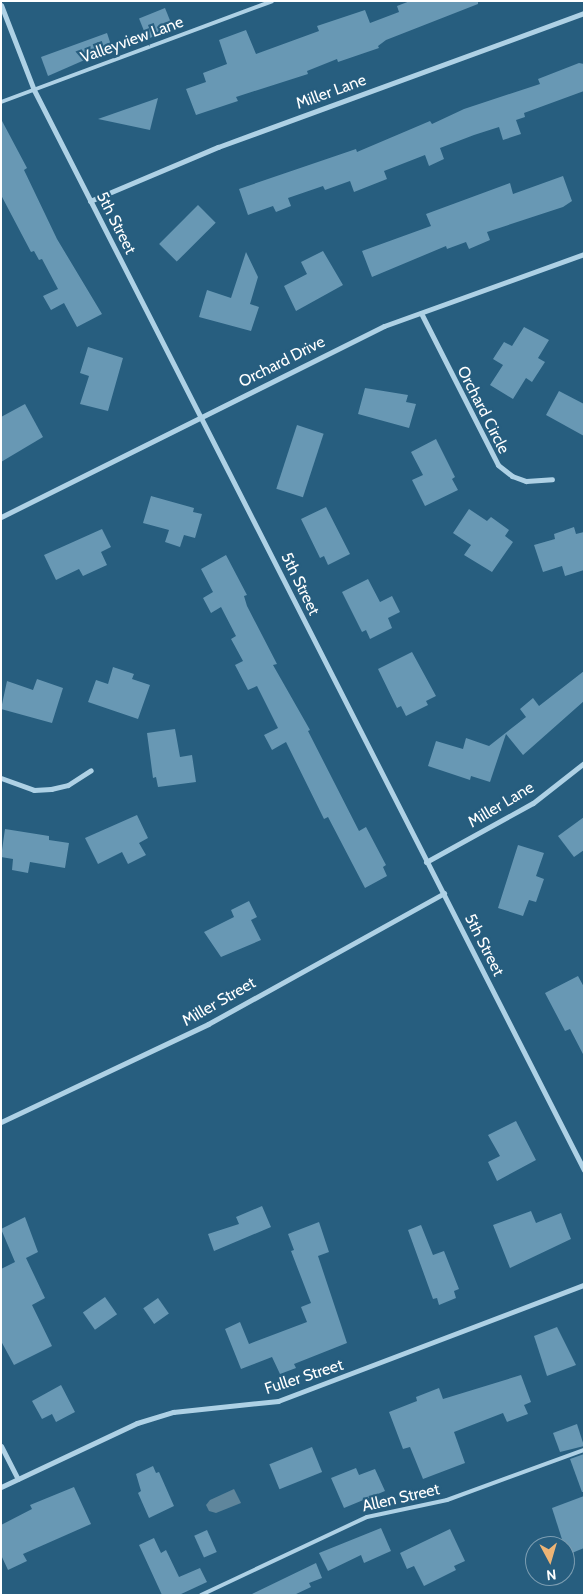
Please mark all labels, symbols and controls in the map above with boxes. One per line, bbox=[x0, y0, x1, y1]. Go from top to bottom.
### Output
street label: Valleyview Lane bbox=[78, 13, 186, 67]
street label: Miller Lane bbox=[293, 70, 369, 114]
street label: 5th Street bbox=[92, 189, 140, 257]
street label: Orchard Drive bbox=[236, 332, 328, 392]
street label: Orchard Circle bbox=[453, 363, 513, 457]
street label: 5th Street bbox=[277, 549, 323, 619]
street label: Miller Lane bbox=[465, 778, 537, 832]
street label: 5th Street bbox=[460, 911, 508, 979]
street label: Miller Street bbox=[179, 973, 259, 1031]
street label: Fuller Street bbox=[262, 1355, 346, 1399]
street label: Allen Street bbox=[360, 1480, 442, 1516]
north arrow bbox=[525, 1536, 575, 1586]
text: N bbox=[546, 1565, 557, 1584]

